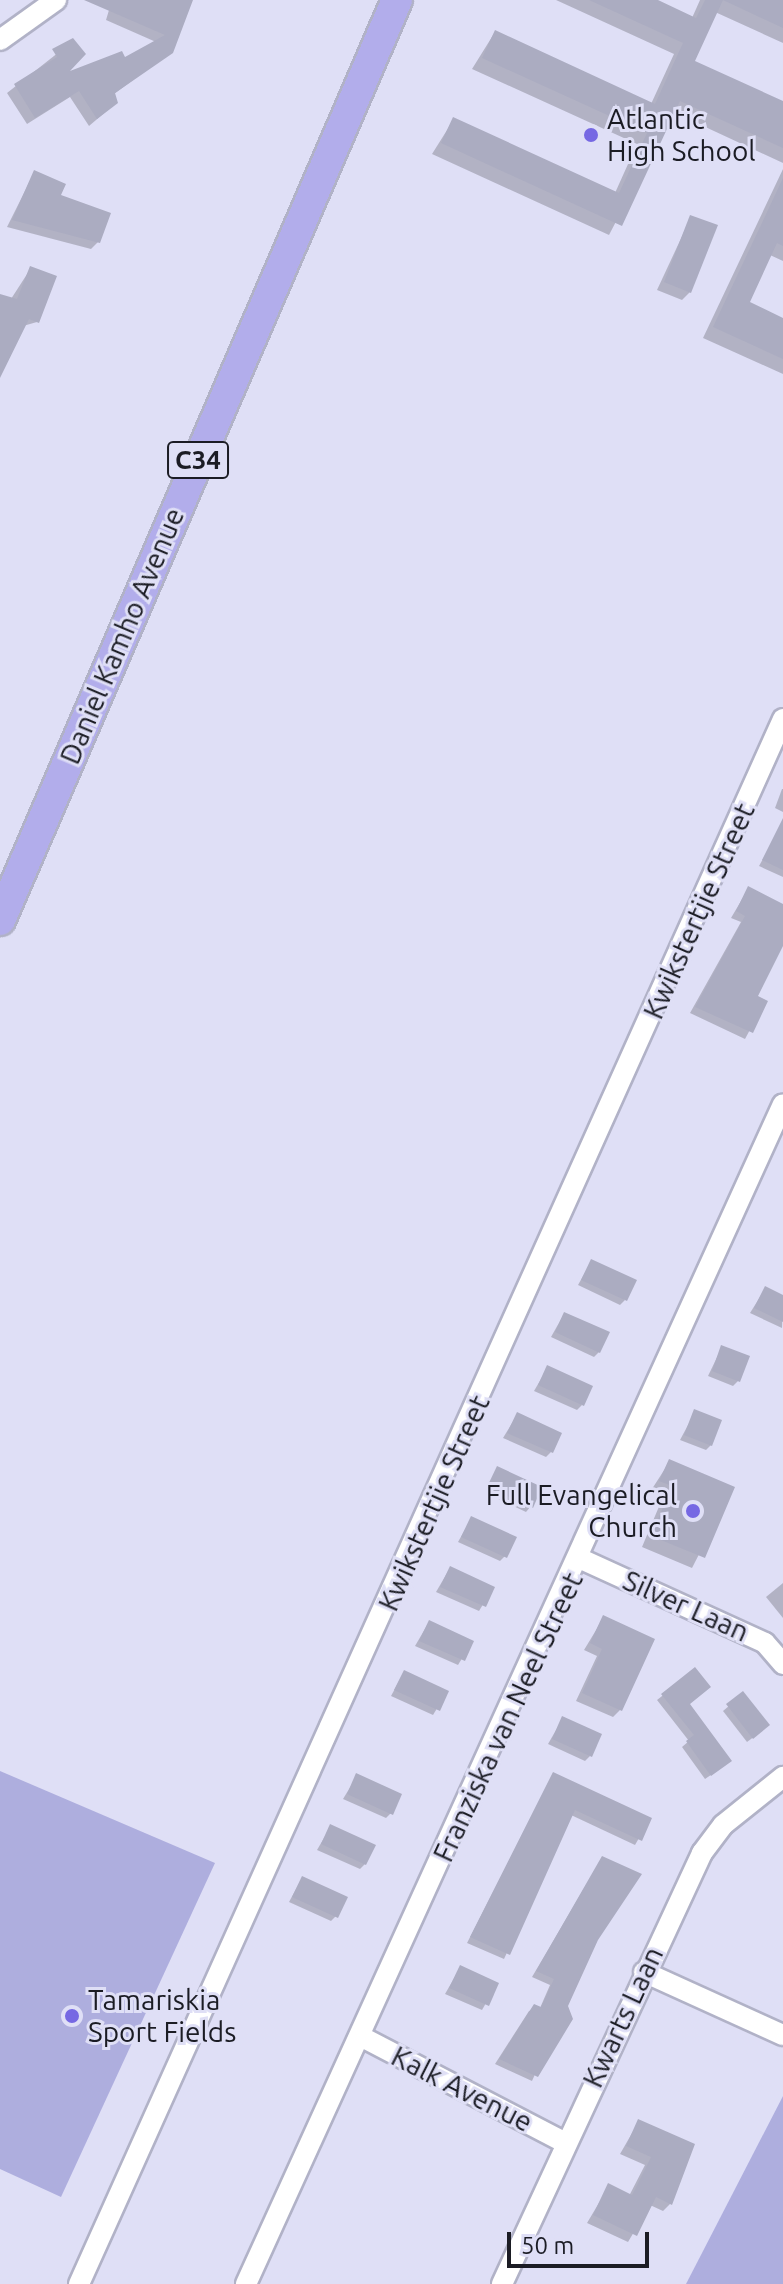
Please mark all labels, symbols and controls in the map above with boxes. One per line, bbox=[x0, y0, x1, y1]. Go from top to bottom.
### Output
place label: Atlantic High School bbox=[607, 102, 756, 168]
marker: Atlantic High School bbox=[582, 126, 600, 144]
road number: C34 bbox=[166, 438, 230, 482]
street label: Daniel Kamho Avenue bbox=[53, 503, 191, 769]
street label: Kwikstertjie Street bbox=[636, 798, 762, 1024]
street label: Kwikstertjie Street bbox=[371, 1390, 497, 1616]
place label: Full Evangelical Church bbox=[486, 1478, 677, 1544]
marker: Full Evangelical Church bbox=[684, 1502, 702, 1520]
street label: Silver Laan bbox=[618, 1563, 754, 1649]
street label: Franziska van Neel Street bbox=[426, 1567, 590, 1867]
street label: Kwarts Laan bbox=[576, 1941, 670, 2093]
place label: Tamariskia Sport Fields bbox=[88, 1983, 236, 2049]
marker: Tamariskia Sport Fields bbox=[63, 2007, 81, 2025]
street label: Kalk Avenue bbox=[386, 2039, 538, 2139]
scale bar bbox=[511, 2216, 653, 2266]
text: 50 m bbox=[521, 2232, 574, 2259]

